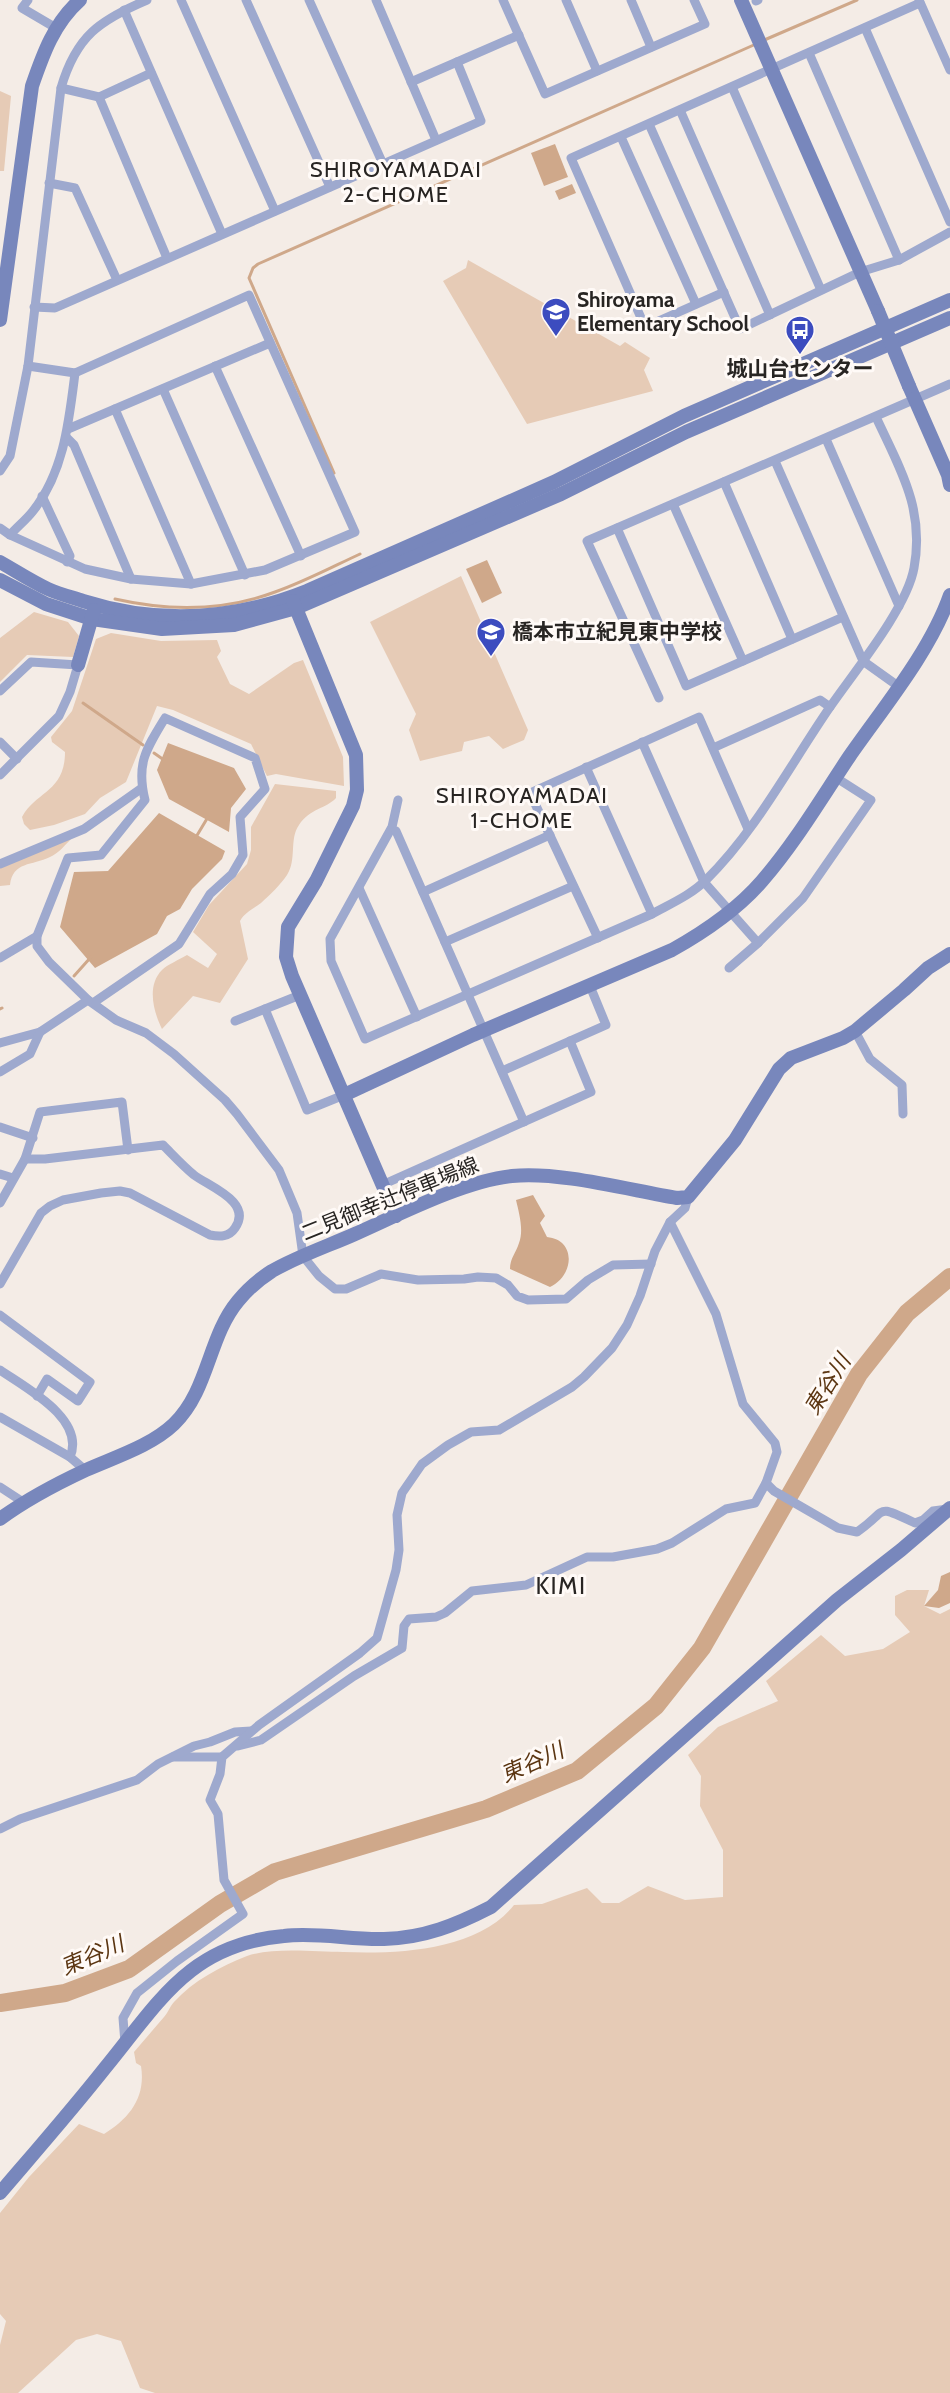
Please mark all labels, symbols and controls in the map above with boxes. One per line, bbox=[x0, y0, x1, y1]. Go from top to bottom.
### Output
district label: SHIROYAMADAI 2-CHOME bbox=[310, 156, 482, 208]
place label: Shiroyama Elementary School bbox=[577, 287, 750, 336]
school or university icon: Shiroyama Elementary School bbox=[540, 296, 572, 338]
bus stop icon: 城山台センター bbox=[784, 314, 816, 356]
place label: 城山台センター bbox=[727, 356, 874, 381]
school or university icon: 橋本市立紀見東中学校 bbox=[475, 616, 507, 658]
place label: 橋本市立紀見東中学校 bbox=[512, 619, 722, 644]
district label: SHIROYAMADAI 1-CHOME bbox=[436, 782, 608, 834]
street label: 二見御幸辻停車場線 bbox=[298, 1152, 482, 1246]
water label: 東谷川 bbox=[798, 1347, 857, 1419]
district label: KIMI bbox=[535, 1571, 587, 1600]
water label: 東谷川 bbox=[497, 1736, 570, 1788]
water label: 東谷川 bbox=[57, 1929, 130, 1981]

